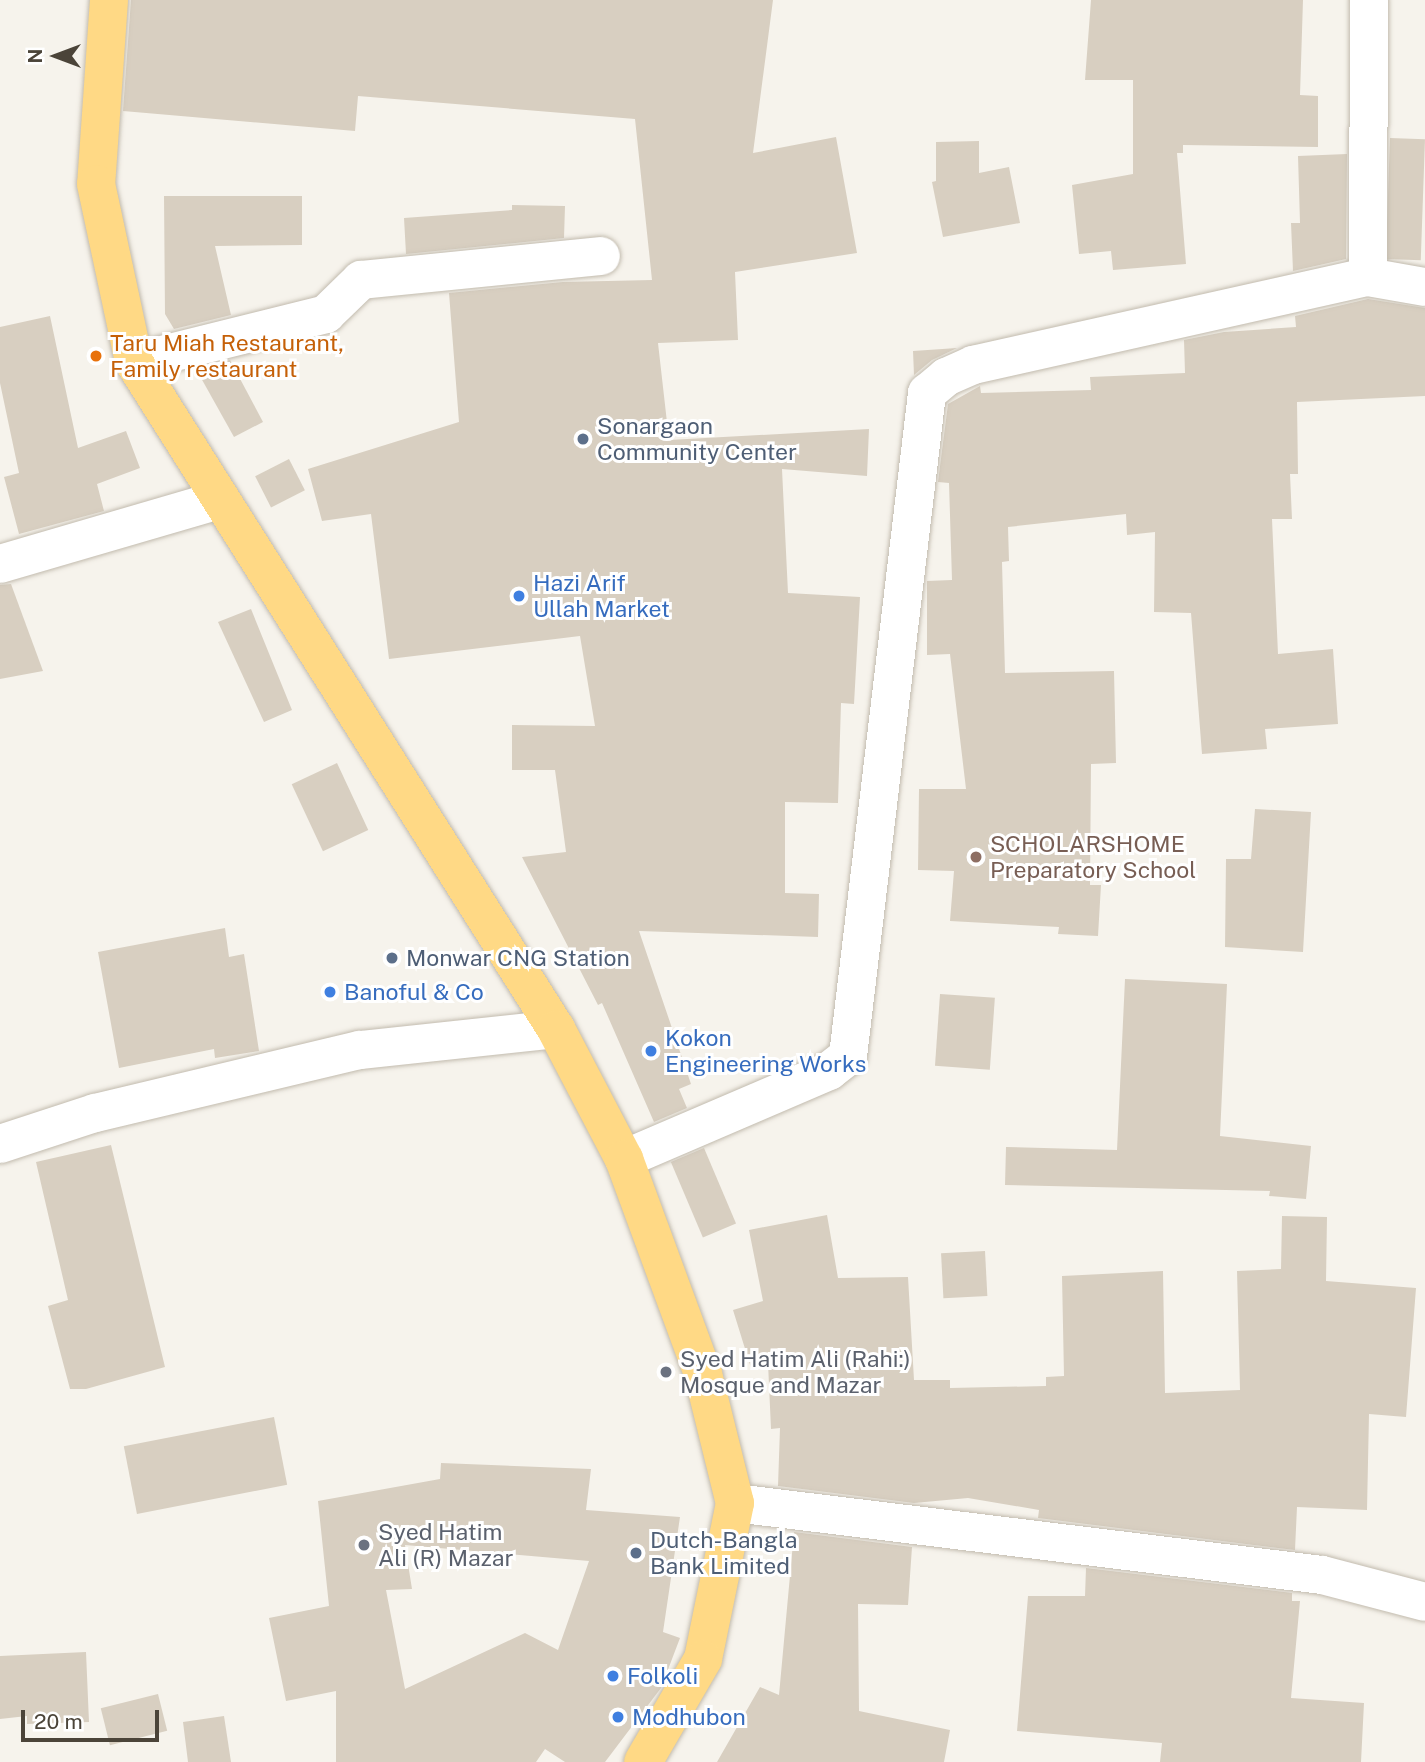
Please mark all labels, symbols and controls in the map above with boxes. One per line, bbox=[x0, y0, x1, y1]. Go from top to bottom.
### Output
north arrow bbox=[21, 21, 91, 91]
text: N bbox=[24, 49, 46, 63]
place label: Taru Miah Restaurant, Family restaurant bbox=[110, 329, 344, 383]
marker: Taru Miah Restaurant, Family restaurant bbox=[88, 348, 104, 364]
place label: Sonargaon Community Center bbox=[597, 412, 797, 466]
marker: Sonargaon Community Center bbox=[575, 431, 591, 447]
place label: Hazi Arif Ullah Market bbox=[533, 569, 670, 623]
marker: Hazi Arif Ullah Market bbox=[511, 588, 527, 604]
place label: SCHOLARSHOME Preparatory School bbox=[990, 830, 1196, 884]
marker: SCHOLARSHOME Preparatory School bbox=[968, 849, 984, 865]
place label: Monwar CNG Station bbox=[406, 944, 630, 972]
marker: Monwar CNG Station bbox=[384, 950, 400, 966]
place label: Banoful & Co bbox=[344, 978, 484, 1006]
marker: Banoful & Co bbox=[322, 984, 338, 1000]
place label: Kokon Engineering Works bbox=[665, 1024, 867, 1078]
marker: Kokon Engineering Works bbox=[643, 1043, 659, 1059]
place label: Syed Hatim Ali (Rahi:) Mosque and Mazar bbox=[680, 1345, 911, 1399]
marker: Syed Hatim Ali (Rahi:) Mosque and Mazar bbox=[658, 1364, 674, 1380]
place label: Syed Hatim Ali (R) Mazar bbox=[378, 1518, 514, 1572]
place label: Dutch-Bangla Bank Limited bbox=[650, 1526, 798, 1580]
marker: Syed Hatim Ali (R) Mazar bbox=[356, 1537, 372, 1553]
marker: Dutch-Bangla Bank Limited bbox=[628, 1545, 644, 1561]
place label: Folkoli bbox=[627, 1662, 698, 1690]
marker: Folkoli bbox=[605, 1668, 621, 1684]
scale bar bbox=[24, 1696, 163, 1740]
place label: Modhubon bbox=[632, 1703, 746, 1731]
text: 20 m bbox=[34, 1709, 83, 1734]
marker: Modhubon bbox=[610, 1709, 626, 1725]

